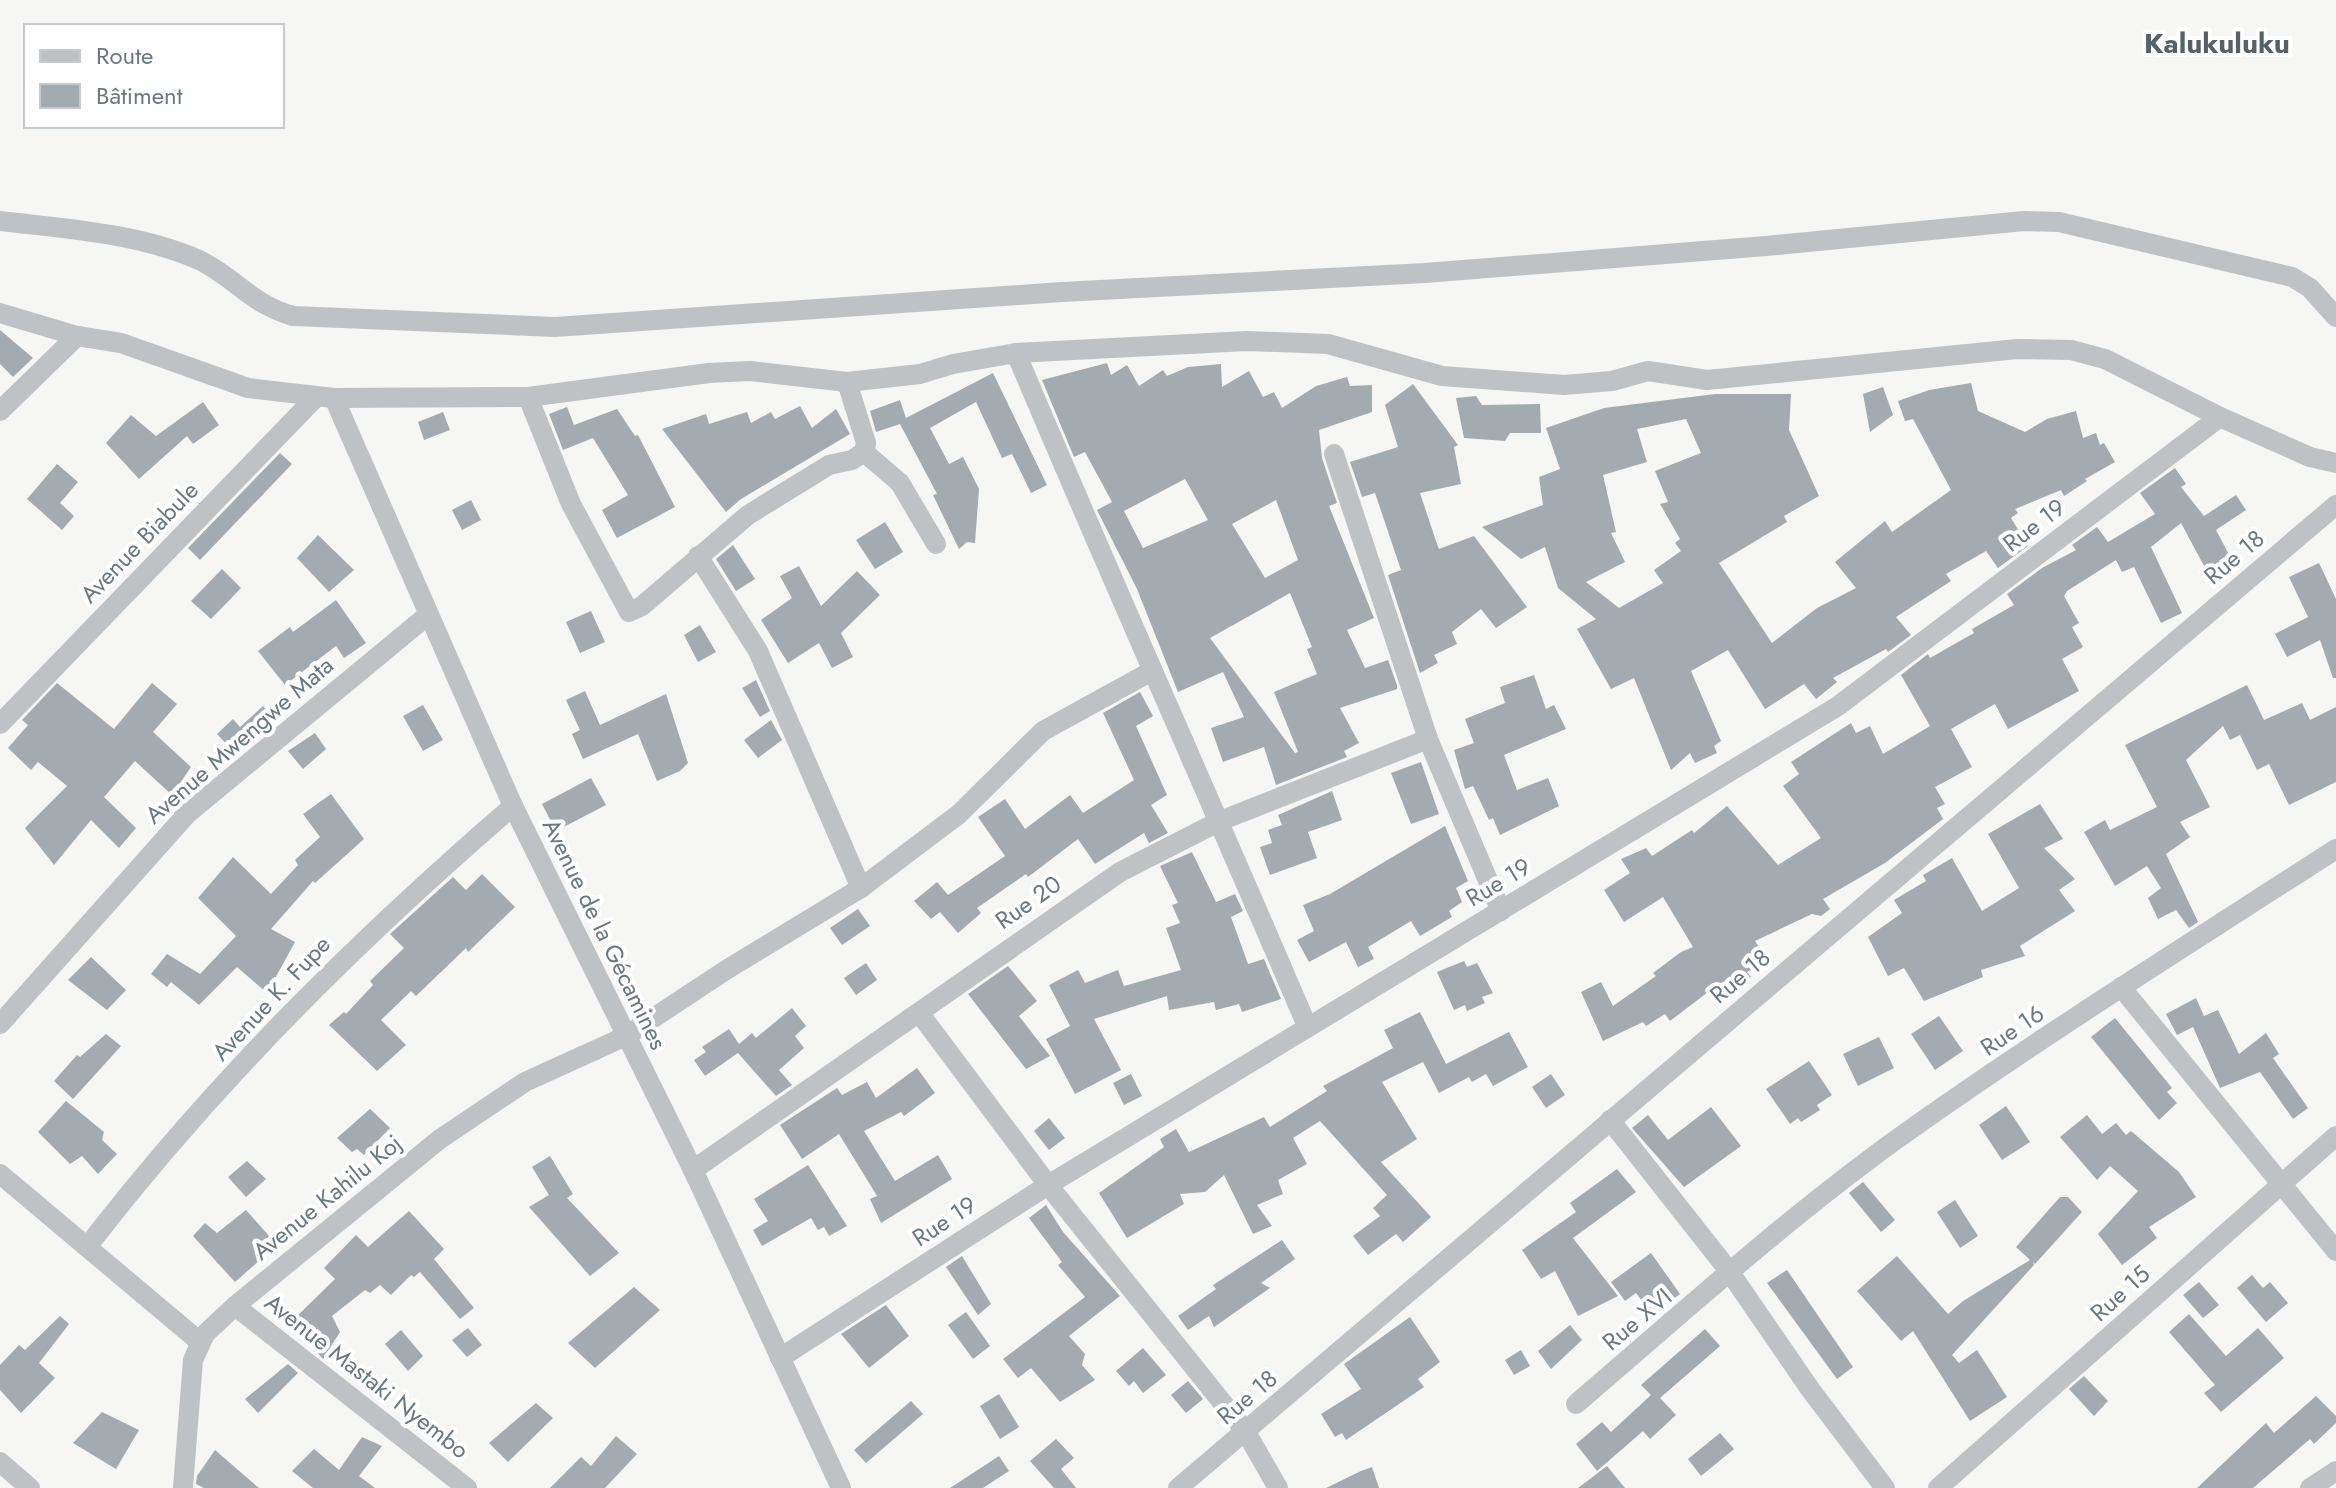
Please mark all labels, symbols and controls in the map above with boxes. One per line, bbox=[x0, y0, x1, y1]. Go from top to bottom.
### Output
district label: Kalukuluku bbox=[2144, 23, 2290, 64]
legend bbox=[24, 24, 284, 128]
text: Route bbox=[96, 38, 153, 73]
text: Bâtiment bbox=[96, 78, 183, 113]
street label: Avenue Biabule bbox=[72, 473, 206, 611]
street label: Rue 19 bbox=[1995, 490, 2073, 560]
street label: Rue 18 bbox=[2196, 521, 2272, 593]
street label: Avenue Mwengwe Mata bbox=[137, 648, 341, 832]
street label: Avenue de la Gécamines bbox=[534, 813, 676, 1055]
street label: Rue 19 bbox=[1459, 849, 1537, 915]
street label: Rue 20 bbox=[988, 867, 1068, 937]
street label: Avenue K. Fupe bbox=[204, 928, 338, 1068]
street label: Rue 18 bbox=[1702, 940, 1778, 1012]
street label: Rue 16 bbox=[1973, 996, 2051, 1064]
street label: Avenue Kahilu Koj bbox=[245, 1126, 409, 1268]
street label: Rue 19 bbox=[905, 1187, 983, 1255]
street label: Rue 15 bbox=[2082, 1257, 2158, 1329]
street label: Rue XVI bbox=[1595, 1279, 1679, 1359]
street label: Avenue Mastaki Nyembo bbox=[257, 1285, 477, 1467]
street label: Rue 18 bbox=[1209, 1361, 1285, 1433]

